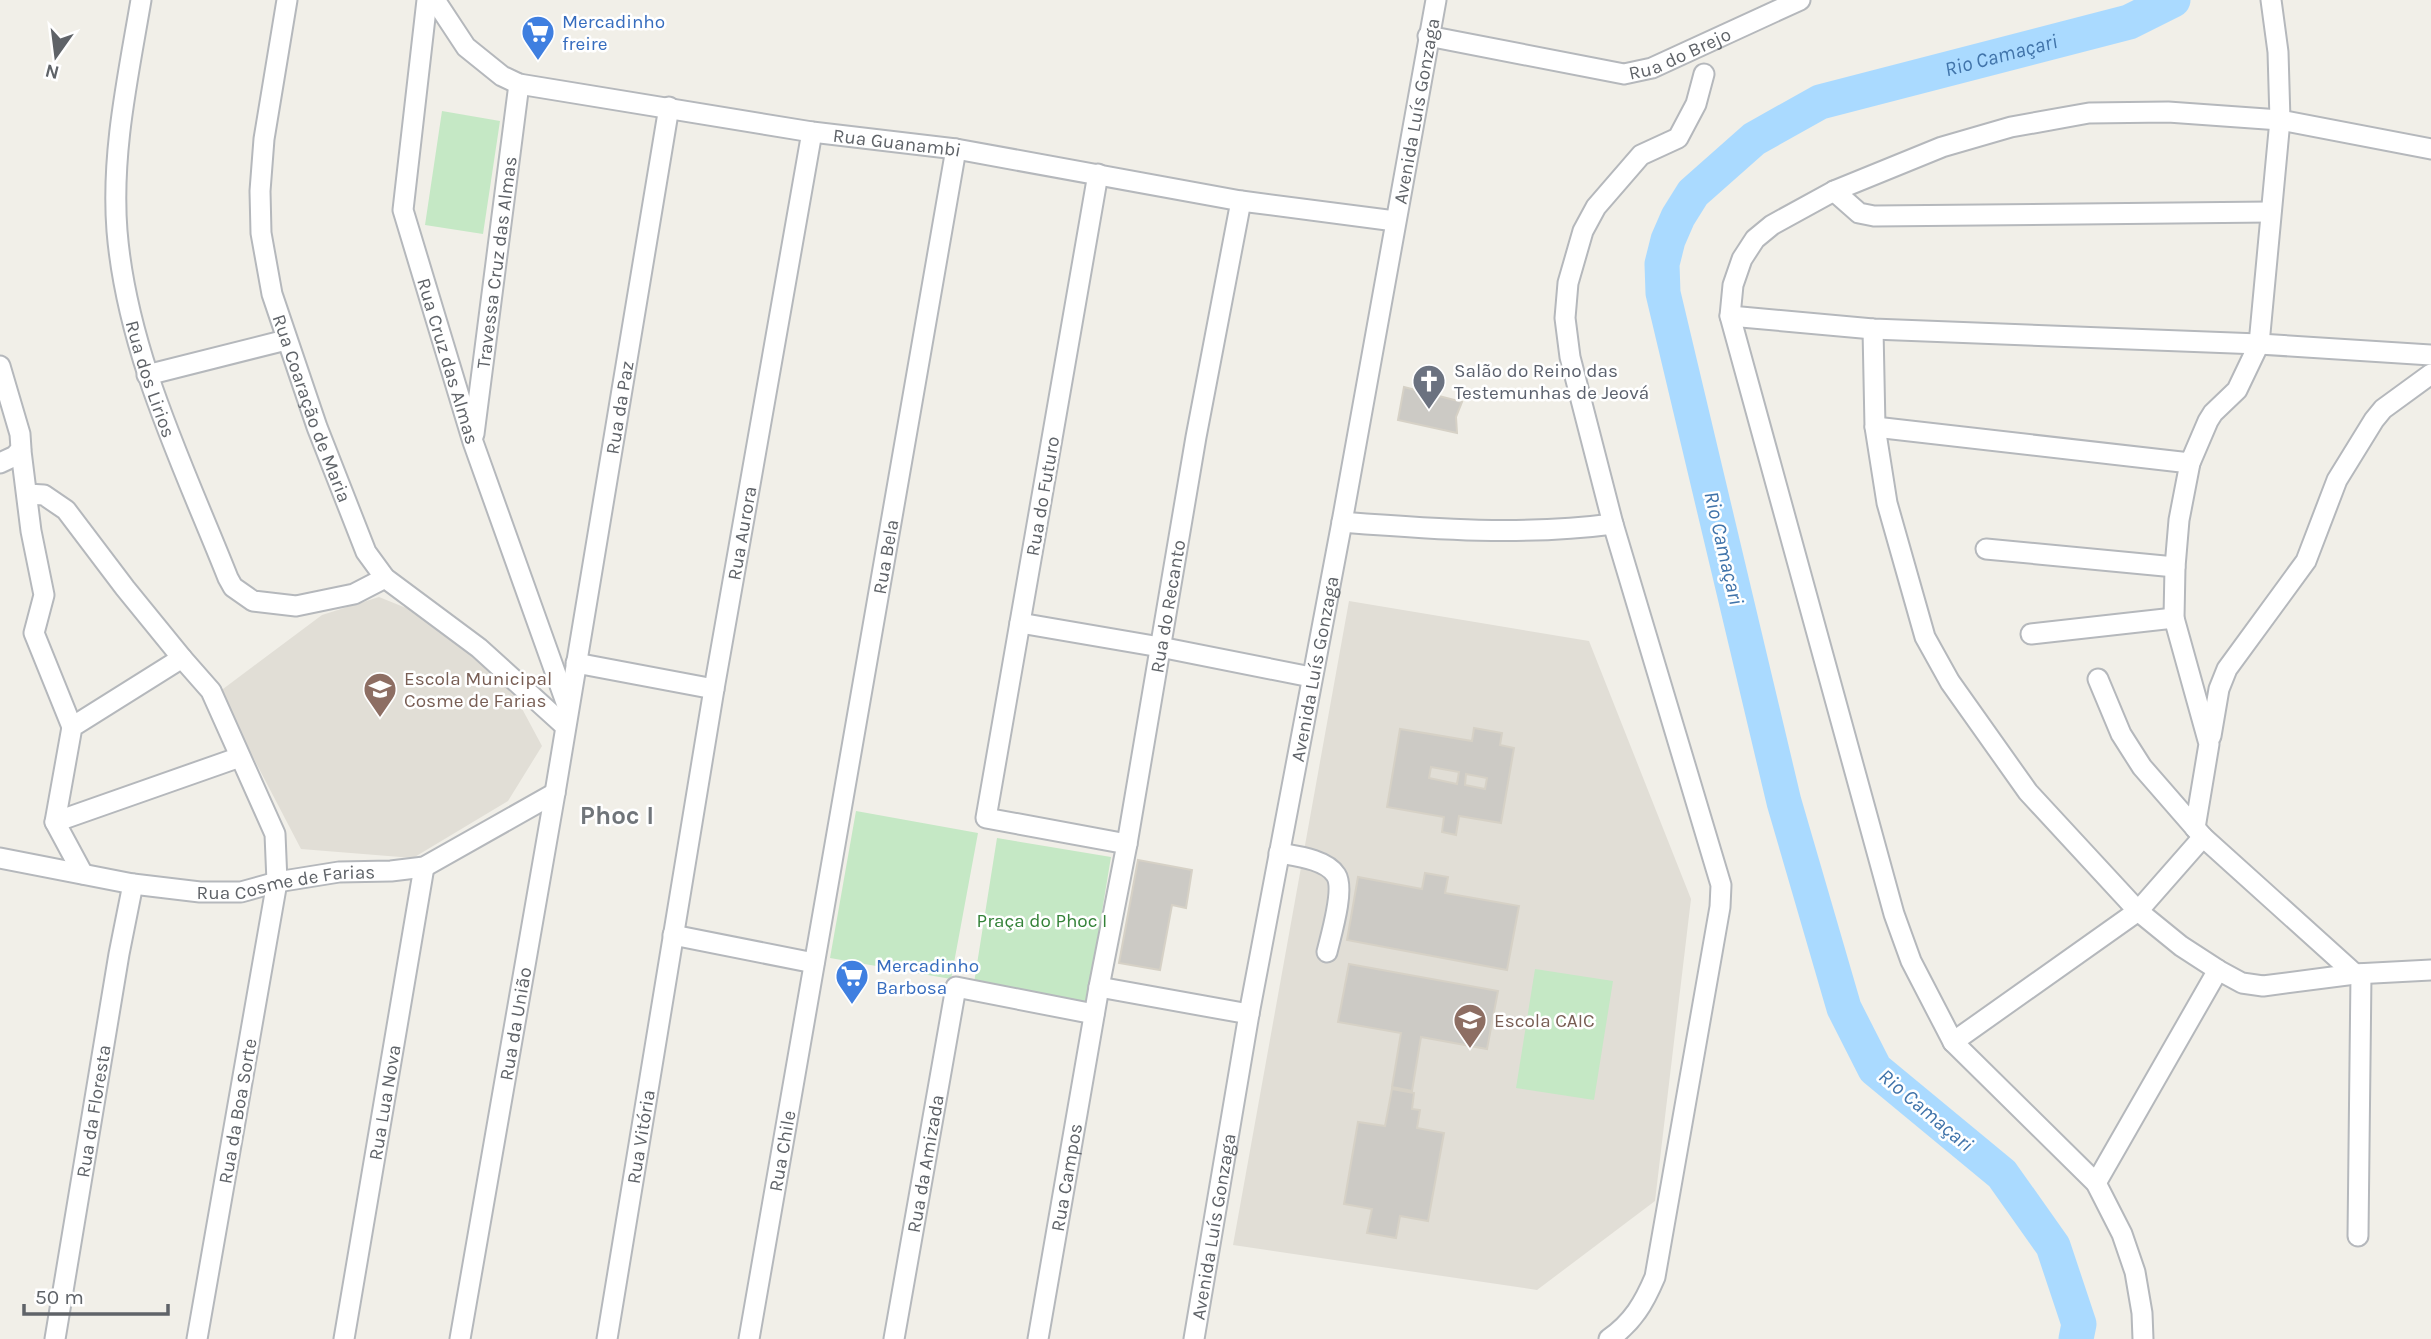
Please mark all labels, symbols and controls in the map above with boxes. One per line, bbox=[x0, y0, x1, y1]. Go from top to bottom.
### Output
place label: Mercadinho freire bbox=[562, 11, 665, 55]
supermarket icon: Mercadinho freire bbox=[519, 13, 557, 62]
street label: Avenida Luís Gonzaga bbox=[1389, 16, 1445, 206]
north arrow bbox=[21, 21, 91, 91]
street label: Rua do Brejo bbox=[1627, 23, 1734, 85]
water label: Rio Camaçari bbox=[1942, 29, 2060, 81]
text: N bbox=[43, 59, 61, 84]
street label: Rua Guanambi bbox=[832, 125, 963, 162]
street label: Travessa Cruz das Almas bbox=[472, 155, 522, 370]
street label: Rua Cruz das Almas bbox=[412, 275, 483, 447]
street label: Rua Coaração de Maria bbox=[268, 311, 355, 506]
street label: Rua dos Lirios bbox=[121, 318, 180, 441]
street label: Rua da Paz bbox=[601, 359, 639, 456]
place label: Salão do Reino das Testemunhas de Jeová bbox=[1454, 360, 1649, 404]
church icon: Salão do Reino das Testemunhas de Jeová bbox=[1410, 362, 1448, 411]
street label: Rua do Futuro bbox=[1022, 435, 1064, 558]
street label: Rua Aurora bbox=[723, 485, 761, 582]
water label: Rio Camaçari bbox=[1699, 489, 1749, 607]
street label: Rua Bela bbox=[869, 518, 903, 596]
street label: Rua do Recanto bbox=[1146, 538, 1190, 675]
street label: Avenida Luís Gonzaga bbox=[1287, 574, 1344, 764]
place label: Escola Municipal Cosme de Farias bbox=[404, 668, 552, 712]
school or university icon: Escola Municipal Cosme de Farias bbox=[361, 670, 399, 719]
district label: Phoc I bbox=[580, 800, 654, 831]
street label: Rua Cosme de Farias bbox=[197, 861, 375, 904]
park label: Praça do Phoc I bbox=[977, 910, 1107, 932]
place label: Mercadinho Barbosa bbox=[876, 955, 979, 999]
supermarket icon: Mercadinho Barbosa bbox=[833, 957, 871, 1006]
street label: Rua da União bbox=[495, 965, 537, 1082]
school or university icon: Escola CAIC bbox=[1451, 1001, 1489, 1050]
place label: Escola CAIC bbox=[1494, 1010, 1595, 1032]
street label: Rua da Boa Sorte bbox=[214, 1037, 262, 1186]
street label: Rua da Floresta bbox=[72, 1043, 116, 1179]
street label: Rua Lua Nova bbox=[364, 1043, 406, 1162]
water label: Rio Camaçari bbox=[1874, 1064, 1978, 1157]
street label: Rua Vitória bbox=[623, 1088, 660, 1186]
street label: Rua da Amizada bbox=[903, 1093, 949, 1235]
street label: Rua Chile bbox=[765, 1109, 801, 1193]
street label: Rua Campos bbox=[1047, 1122, 1087, 1233]
street label: Avenida Luís Gonzaga bbox=[1187, 1132, 1241, 1322]
scale bar bbox=[24, 1272, 168, 1316]
text: 50 m bbox=[35, 1285, 84, 1309]

